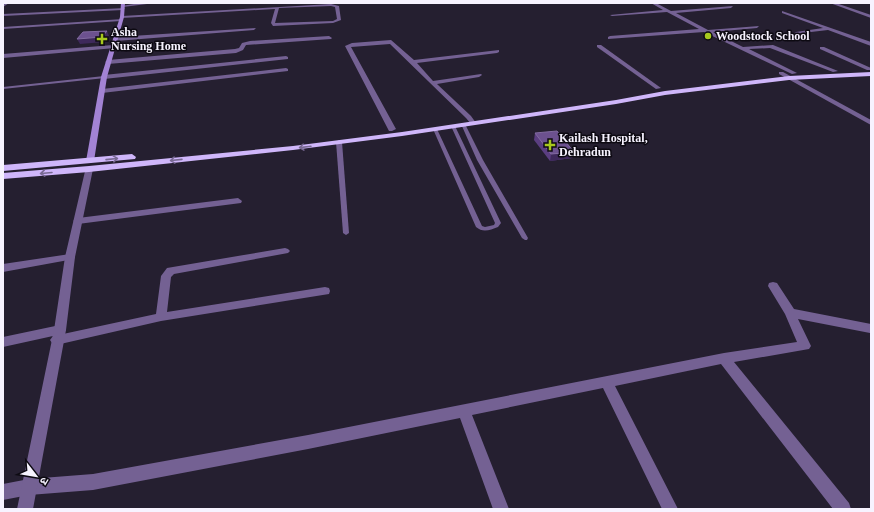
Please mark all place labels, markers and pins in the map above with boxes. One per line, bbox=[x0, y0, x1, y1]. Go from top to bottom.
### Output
place label: Asha Nursing Home bbox=[111, 25, 187, 53]
place label: Woodstock School bbox=[716, 29, 810, 43]
marker: Woodstock School bbox=[703, 31, 713, 41]
marker: Asha Nursing Home bbox=[96, 33, 108, 45]
place label: Kailash Hospital, Dehradun bbox=[559, 131, 648, 159]
marker: Kailash Hospital, Dehradun bbox=[544, 139, 556, 151]

